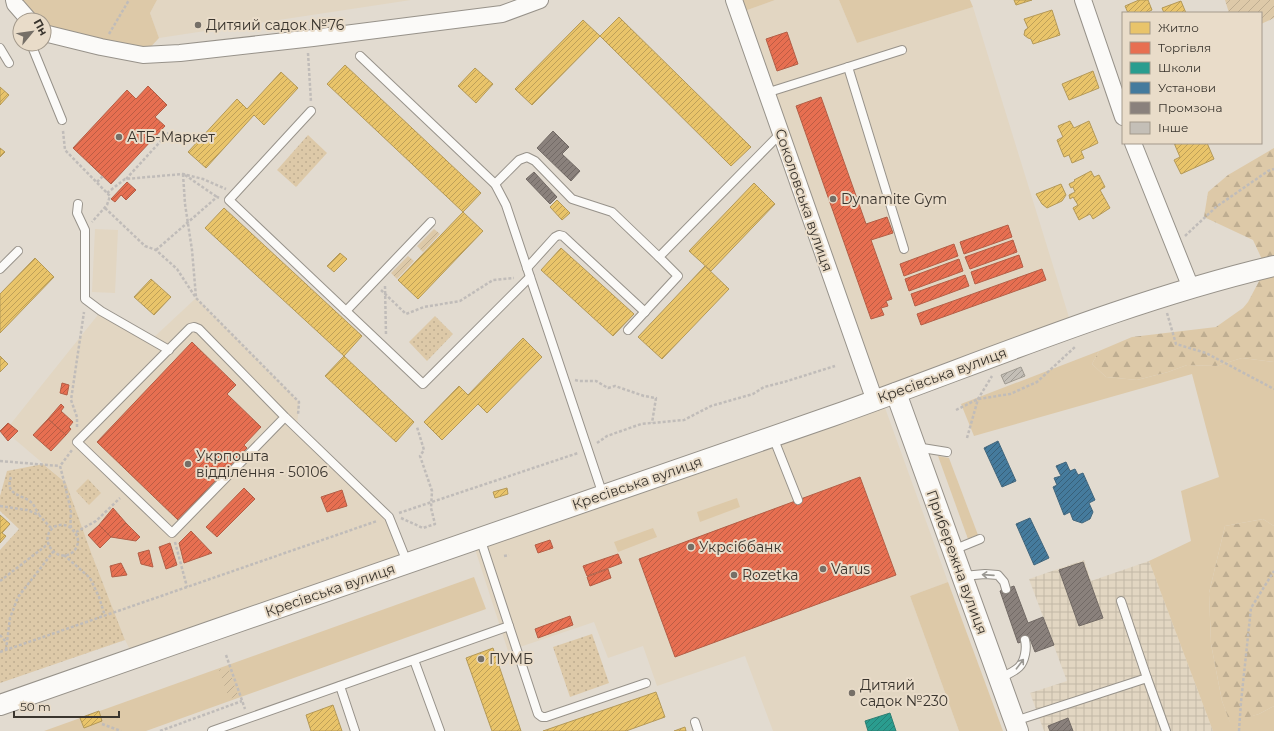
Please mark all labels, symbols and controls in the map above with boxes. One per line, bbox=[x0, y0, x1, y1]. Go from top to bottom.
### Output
north arrow bbox=[12, 12, 52, 52]
legend bbox=[1122, 12, 1262, 144]
place label: Дитяий садок №76 bbox=[206, 16, 345, 34]
text: Пн bbox=[31, 17, 51, 38]
marker: Дитяий садок №76 bbox=[193, 20, 203, 30]
text: Житло bbox=[1158, 20, 1199, 35]
text: Торгівля bbox=[1158, 40, 1211, 55]
text: Школи bbox=[1158, 60, 1201, 75]
text: Установи bbox=[1158, 80, 1216, 95]
text: Промзона bbox=[1158, 100, 1222, 115]
text: Інше bbox=[1158, 120, 1188, 135]
street label: Соколовська вулиця bbox=[771, 126, 837, 274]
place label: АТБ-Маркет bbox=[127, 128, 215, 146]
marker: АТБ-Маркет bbox=[114, 132, 124, 142]
place label: Dynamite Gym bbox=[841, 190, 947, 208]
marker: Dynamite Gym bbox=[828, 194, 838, 204]
street label: Кресівська вулиця bbox=[875, 343, 1009, 407]
place label: Укрпошта відділення - 50106 bbox=[196, 447, 328, 481]
street label: Кресівська вулиця bbox=[570, 452, 704, 514]
marker: Укрпошта відділення - 50106 bbox=[183, 459, 193, 469]
street label: Прибережна вулиця bbox=[923, 487, 991, 637]
place label: Укрсіббанк bbox=[699, 538, 782, 556]
marker: Укрсіббанк bbox=[686, 542, 696, 552]
street label: Кресівська вулиця bbox=[263, 559, 397, 621]
place label: Varus bbox=[831, 560, 870, 578]
marker: Varus bbox=[818, 564, 828, 574]
place label: Rozetka bbox=[742, 566, 798, 584]
marker: Rozetka bbox=[729, 570, 739, 580]
one-way arrow bbox=[982, 571, 995, 578]
place label: ПУМБ bbox=[489, 650, 533, 668]
marker: ПУМБ bbox=[476, 654, 486, 664]
one-way arrow bbox=[1016, 658, 1024, 669]
place label: Дитяий садок №230 bbox=[860, 676, 948, 710]
marker: Дитяий садок №230 bbox=[847, 688, 857, 698]
scale bar bbox=[14, 693, 119, 719]
text: 50 m bbox=[20, 699, 51, 714]

